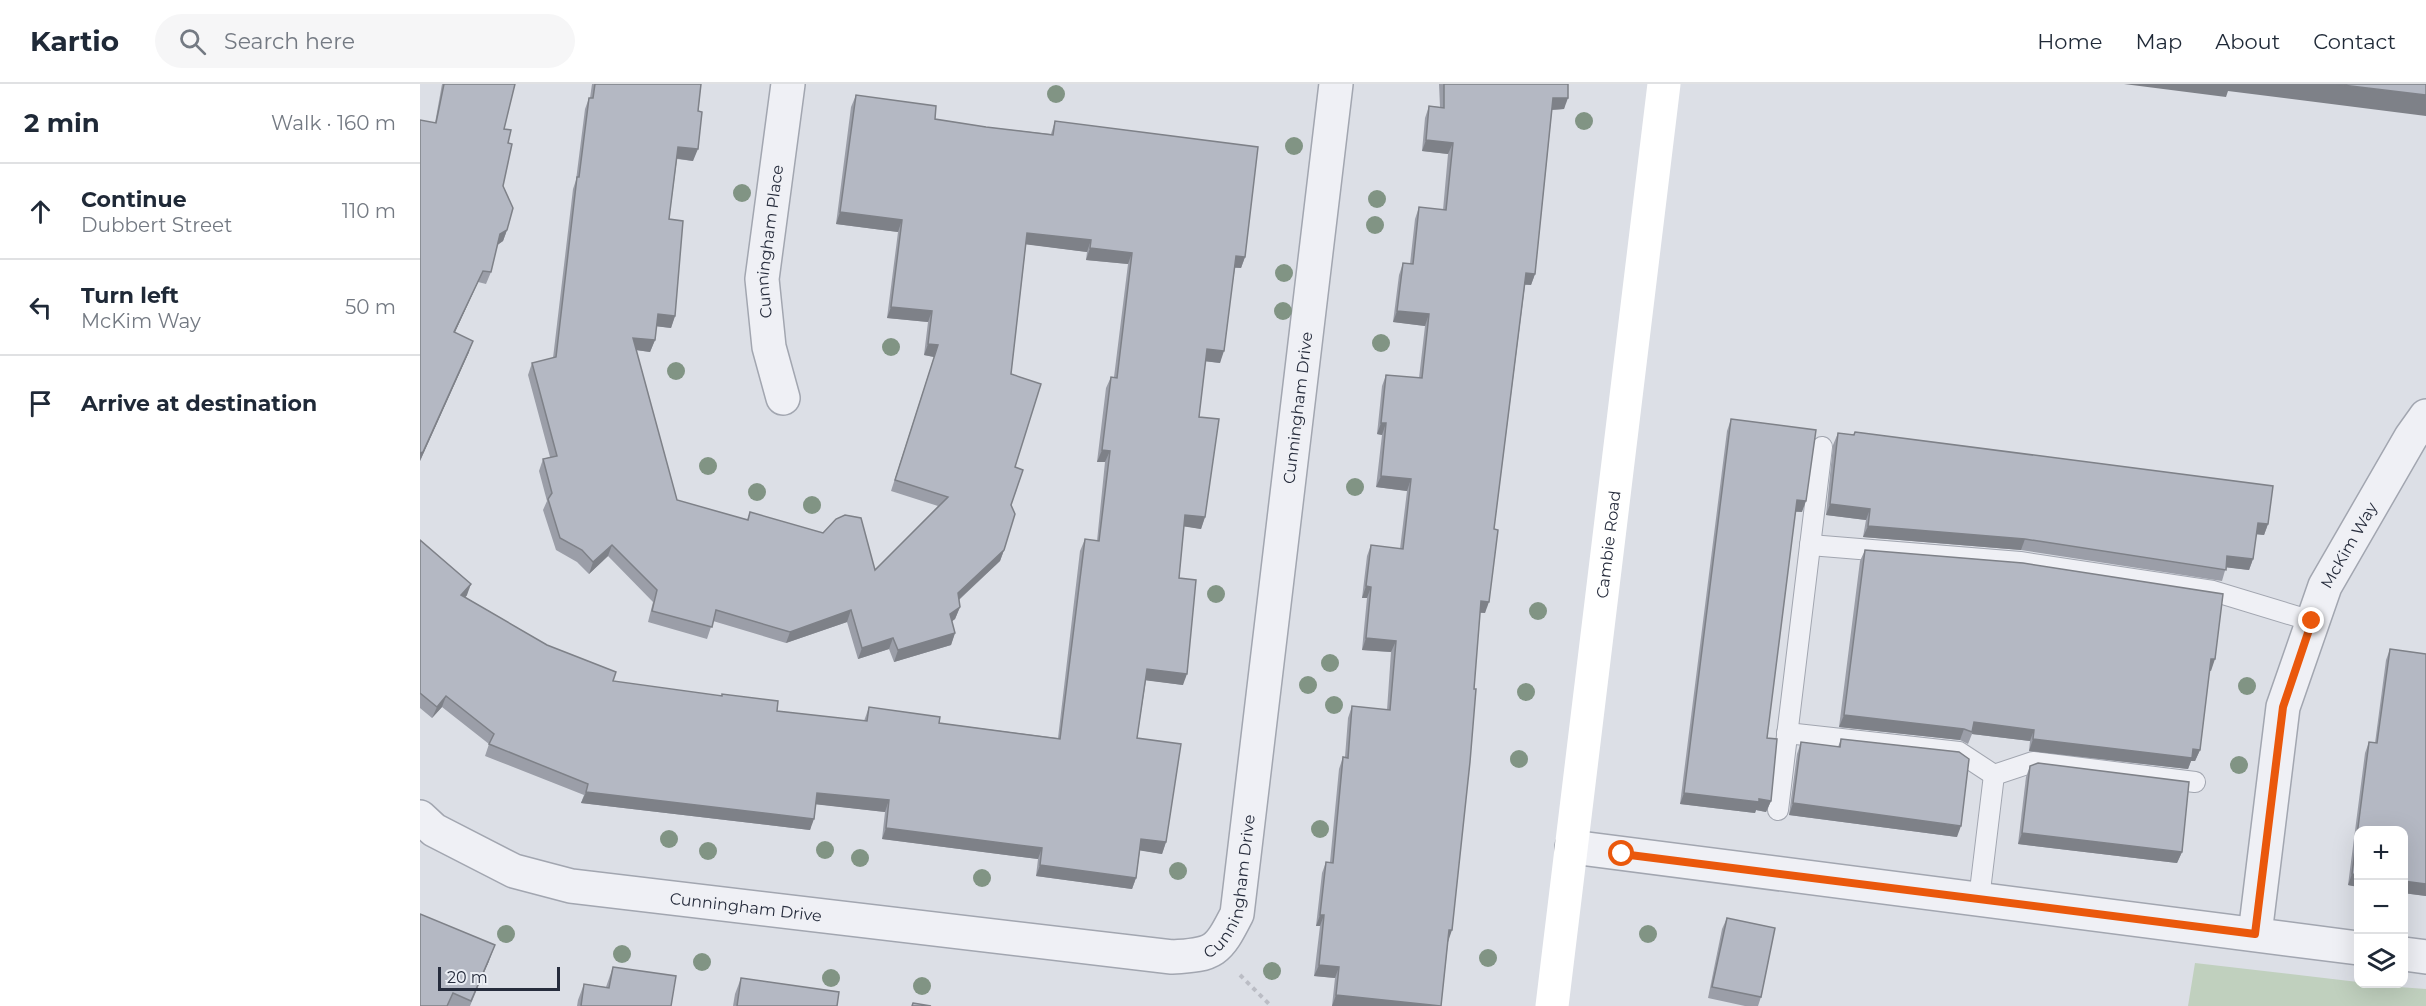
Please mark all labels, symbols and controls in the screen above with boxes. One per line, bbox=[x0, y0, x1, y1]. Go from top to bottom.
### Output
search box bbox=[155, 14, 575, 68]
text: Kartio bbox=[30, 24, 119, 58]
icon: search bbox=[176, 25, 209, 58]
text: Search here bbox=[224, 28, 355, 55]
text: Home bbox=[2037, 29, 2102, 54]
text: Map bbox=[2135, 29, 2182, 54]
text: About bbox=[2215, 29, 2280, 54]
text: Contact bbox=[2313, 29, 2396, 54]
text: 2 min bbox=[24, 107, 100, 139]
text: Walk · 160 m bbox=[271, 111, 396, 135]
street label: Cunningham Place bbox=[752, 164, 787, 319]
text: Continue bbox=[81, 186, 187, 213]
icon: ahead bbox=[24, 195, 57, 228]
text: 110 m bbox=[342, 199, 396, 223]
text: Dubbert Street bbox=[81, 213, 232, 237]
text: Turn left bbox=[81, 282, 179, 309]
icon: left bbox=[24, 291, 57, 324]
text: 50 m bbox=[345, 295, 396, 319]
text: McKim Way bbox=[81, 309, 201, 333]
street label: Cunningham Drive bbox=[1279, 331, 1316, 485]
icon: arrive bbox=[24, 387, 57, 420]
text: Arrive at destination bbox=[81, 390, 317, 417]
street label: Cambie Road bbox=[1592, 489, 1624, 599]
street label: McKim Way bbox=[2316, 499, 2381, 591]
route end bbox=[2298, 607, 2324, 633]
street label: Cunningham Drive bbox=[1200, 813, 1258, 962]
map controls bbox=[2354, 826, 2408, 988]
button: + bbox=[2354, 826, 2408, 880]
route start bbox=[1608, 840, 1634, 866]
button: − bbox=[2354, 880, 2408, 934]
street label: Cunningham Drive bbox=[669, 888, 823, 925]
button: layers bbox=[2354, 934, 2408, 988]
scale bar bbox=[438, 964, 560, 992]
text: 20 m bbox=[447, 968, 488, 987]

